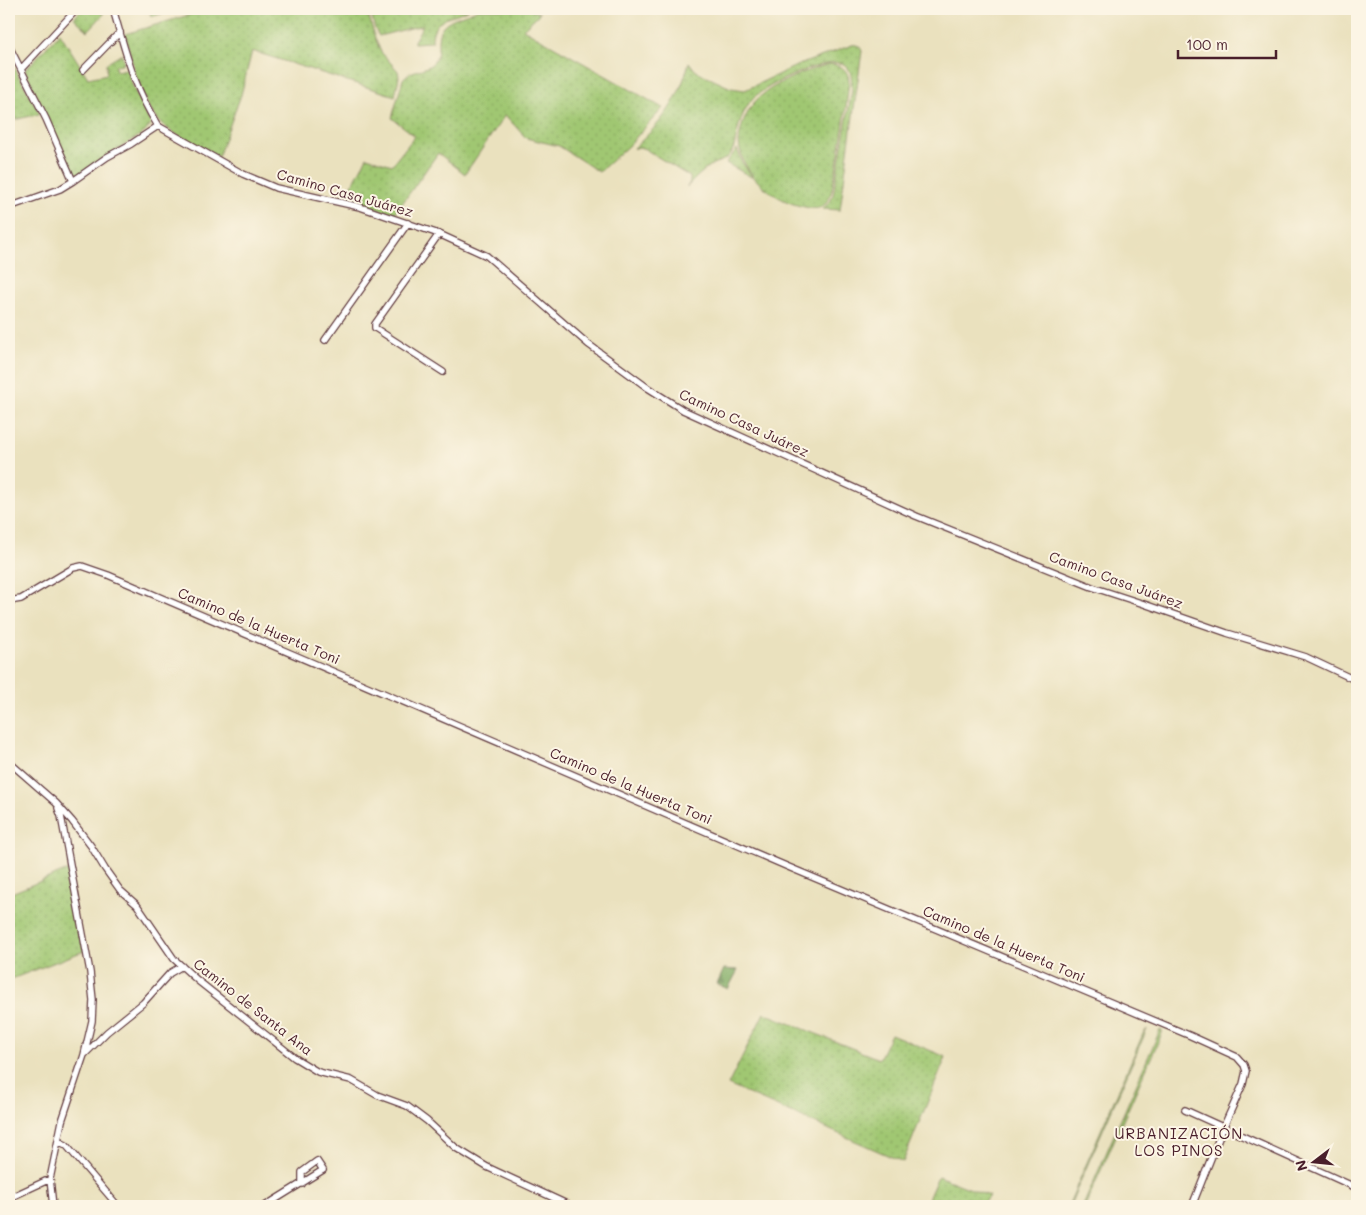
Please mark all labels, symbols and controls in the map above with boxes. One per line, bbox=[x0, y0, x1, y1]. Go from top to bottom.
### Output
scale bar bbox=[1178, 28, 1276, 60]
text: 100 m bbox=[1186, 34, 1228, 54]
street label: Camino Casa Juárez bbox=[275, 164, 416, 221]
street label: Camino Casa Juárez bbox=[676, 384, 812, 461]
street label: Camino Casa Juárez bbox=[1047, 546, 1186, 613]
street label: Camino de la Huerta Toni bbox=[175, 583, 343, 668]
street label: Camino de la Huerta Toni bbox=[547, 743, 715, 828]
street label: Camino de la Huerta Toni bbox=[920, 901, 1088, 986]
street label: Camino de Santa Ana bbox=[190, 954, 317, 1059]
district label: URBANIZACIÓN LOS PINOS bbox=[1115, 1123, 1243, 1160]
north arrow bbox=[1288, 1138, 1338, 1188]
text: N bbox=[1290, 1158, 1312, 1173]

